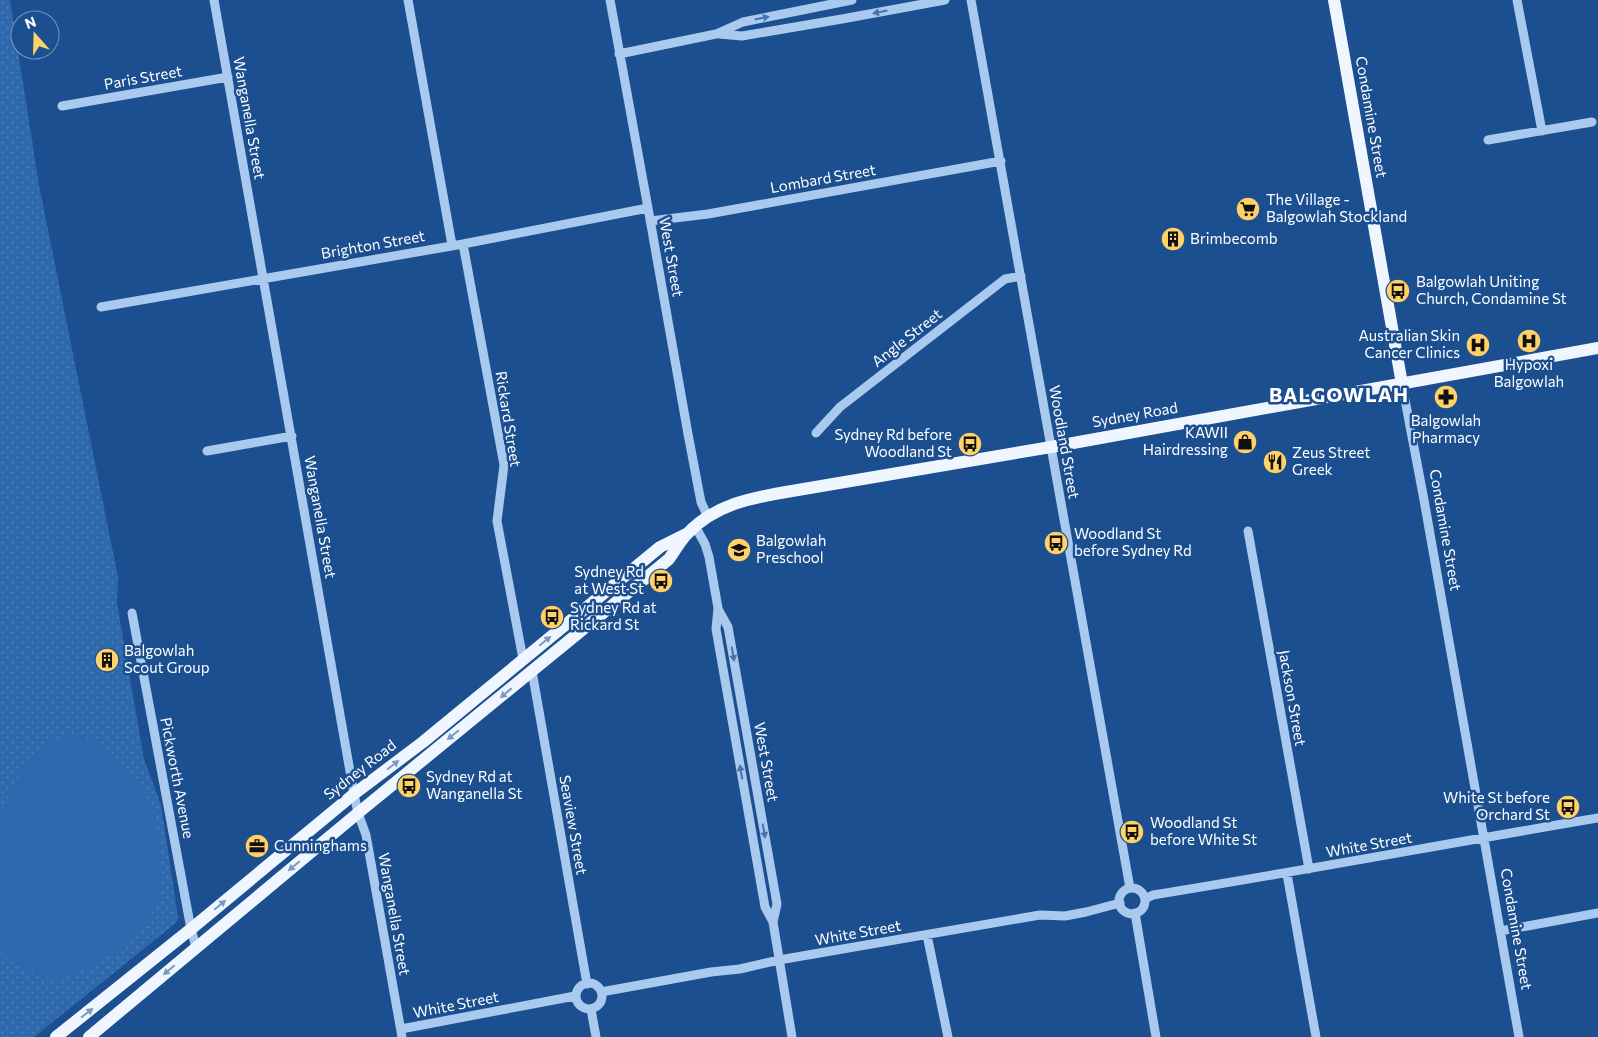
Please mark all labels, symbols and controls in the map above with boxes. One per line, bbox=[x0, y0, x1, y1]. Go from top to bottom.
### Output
one-way arrow bbox=[872, 9, 888, 17]
north arrow bbox=[10, 10, 60, 60]
text: N bbox=[23, 13, 38, 32]
one-way arrow bbox=[754, 14, 769, 22]
street label: Wanganella Street bbox=[230, 55, 270, 180]
street label: Condamine Street bbox=[1352, 55, 1392, 179]
street label: Paris Street bbox=[102, 61, 183, 93]
street label: Lombard Street bbox=[769, 160, 877, 196]
place label: The Village - Balgowlah Stockland bbox=[1266, 190, 1407, 225]
supermarket icon: The Village - Balgowlah Stockland bbox=[1235, 196, 1261, 222]
street label: West Street bbox=[656, 216, 688, 298]
street label: Brighton Street bbox=[319, 226, 426, 262]
building icon: Brimbecomb bbox=[1160, 226, 1186, 252]
place label: Brimbecomb bbox=[1190, 229, 1278, 247]
place label: Balgowlah Uniting Church, Condamine St bbox=[1416, 272, 1567, 307]
bus stop icon: Balgowlah Uniting Church, Condamine St bbox=[1385, 278, 1411, 304]
street label: Angle Street bbox=[868, 304, 945, 370]
place label: Australian Skin Cancer Clinics bbox=[1358, 326, 1460, 361]
hospital icon: Hypoxi Balgowlah bbox=[1516, 328, 1542, 354]
hospital icon: Australian Skin Cancer Clinics bbox=[1465, 332, 1491, 358]
place label: Hypoxi Balgowlah bbox=[1494, 355, 1564, 390]
street label: Rickard Street bbox=[493, 370, 525, 468]
district label: BALGOWLAH bbox=[1269, 382, 1409, 406]
street label: Woodland Street bbox=[1046, 384, 1084, 500]
pharmacy icon: Balgowlah Pharmacy bbox=[1433, 384, 1459, 410]
street label: Sydney Road bbox=[1091, 398, 1179, 430]
place label: Balgowlah Pharmacy bbox=[1411, 411, 1481, 446]
place label: KAWII Hairdressing bbox=[1143, 423, 1228, 458]
place label: Sydney Rd before Woodland St bbox=[834, 425, 952, 460]
shop icon: KAWII Hairdressing bbox=[1232, 429, 1258, 455]
bus stop icon: Sydney Rd before Woodland St bbox=[957, 431, 983, 457]
place label: Zeus Street Greek bbox=[1292, 443, 1370, 478]
restaurant icon: Zeus Street Greek bbox=[1262, 449, 1288, 475]
street label: Wanganella Street bbox=[301, 454, 341, 579]
street label: Condamine Street bbox=[1426, 468, 1466, 592]
place label: Woodland St before Sydney Rd bbox=[1074, 524, 1192, 559]
bus stop icon: Woodland St before Sydney Rd bbox=[1043, 530, 1069, 556]
place label: Balgowlah Preschool bbox=[756, 531, 826, 566]
school or university icon: Balgowlah Preschool bbox=[726, 537, 752, 563]
place label: Sydney Rd at West St bbox=[574, 562, 644, 597]
bus stop icon: Sydney Rd at West St bbox=[648, 568, 674, 594]
place label: Sydney Rd at Rickard St bbox=[570, 598, 657, 633]
bus stop icon: Sydney Rd at Rickard St bbox=[539, 604, 565, 630]
one-way arrow bbox=[539, 635, 552, 646]
place label: Balgowlah Scout Group bbox=[124, 641, 210, 676]
one-way arrow bbox=[730, 646, 738, 662]
building icon: Balgowlah Scout Group bbox=[94, 647, 120, 673]
street label: Jackson Street bbox=[1276, 648, 1310, 747]
one-way arrow bbox=[500, 687, 512, 698]
street label: Pickworth Avenue bbox=[157, 716, 199, 840]
street label: West Street bbox=[751, 721, 783, 803]
one-way arrow bbox=[447, 730, 460, 741]
street label: Sydney Road bbox=[320, 735, 399, 803]
one-way arrow bbox=[386, 759, 399, 770]
one-way arrow bbox=[737, 764, 745, 780]
place label: Sydney Rd at Wanganella St bbox=[426, 767, 522, 802]
bus stop icon: Sydney Rd at Wanganella St bbox=[396, 773, 422, 799]
street label: Seaview Street bbox=[556, 774, 592, 876]
place label: White St before Orchard St bbox=[1443, 788, 1550, 823]
bus stop icon: White St before Orchard St bbox=[1555, 794, 1581, 820]
place label: Woodland St before White St bbox=[1150, 813, 1257, 848]
bus stop icon: Woodland St before White St bbox=[1119, 819, 1145, 845]
one-way arrow bbox=[761, 824, 769, 840]
street label: White Street bbox=[1324, 828, 1413, 860]
office icon: Cunninghams bbox=[244, 833, 270, 859]
place label: Cunninghams bbox=[274, 836, 367, 854]
street label: Wanganella Street bbox=[375, 851, 415, 976]
one-way arrow bbox=[287, 861, 300, 872]
street label: Condamine Street bbox=[1497, 867, 1537, 991]
one-way arrow bbox=[213, 900, 226, 911]
street label: White Street bbox=[813, 916, 902, 948]
one-way arrow bbox=[163, 964, 175, 976]
street label: White Street bbox=[411, 987, 500, 1021]
one-way arrow bbox=[80, 1007, 93, 1018]

